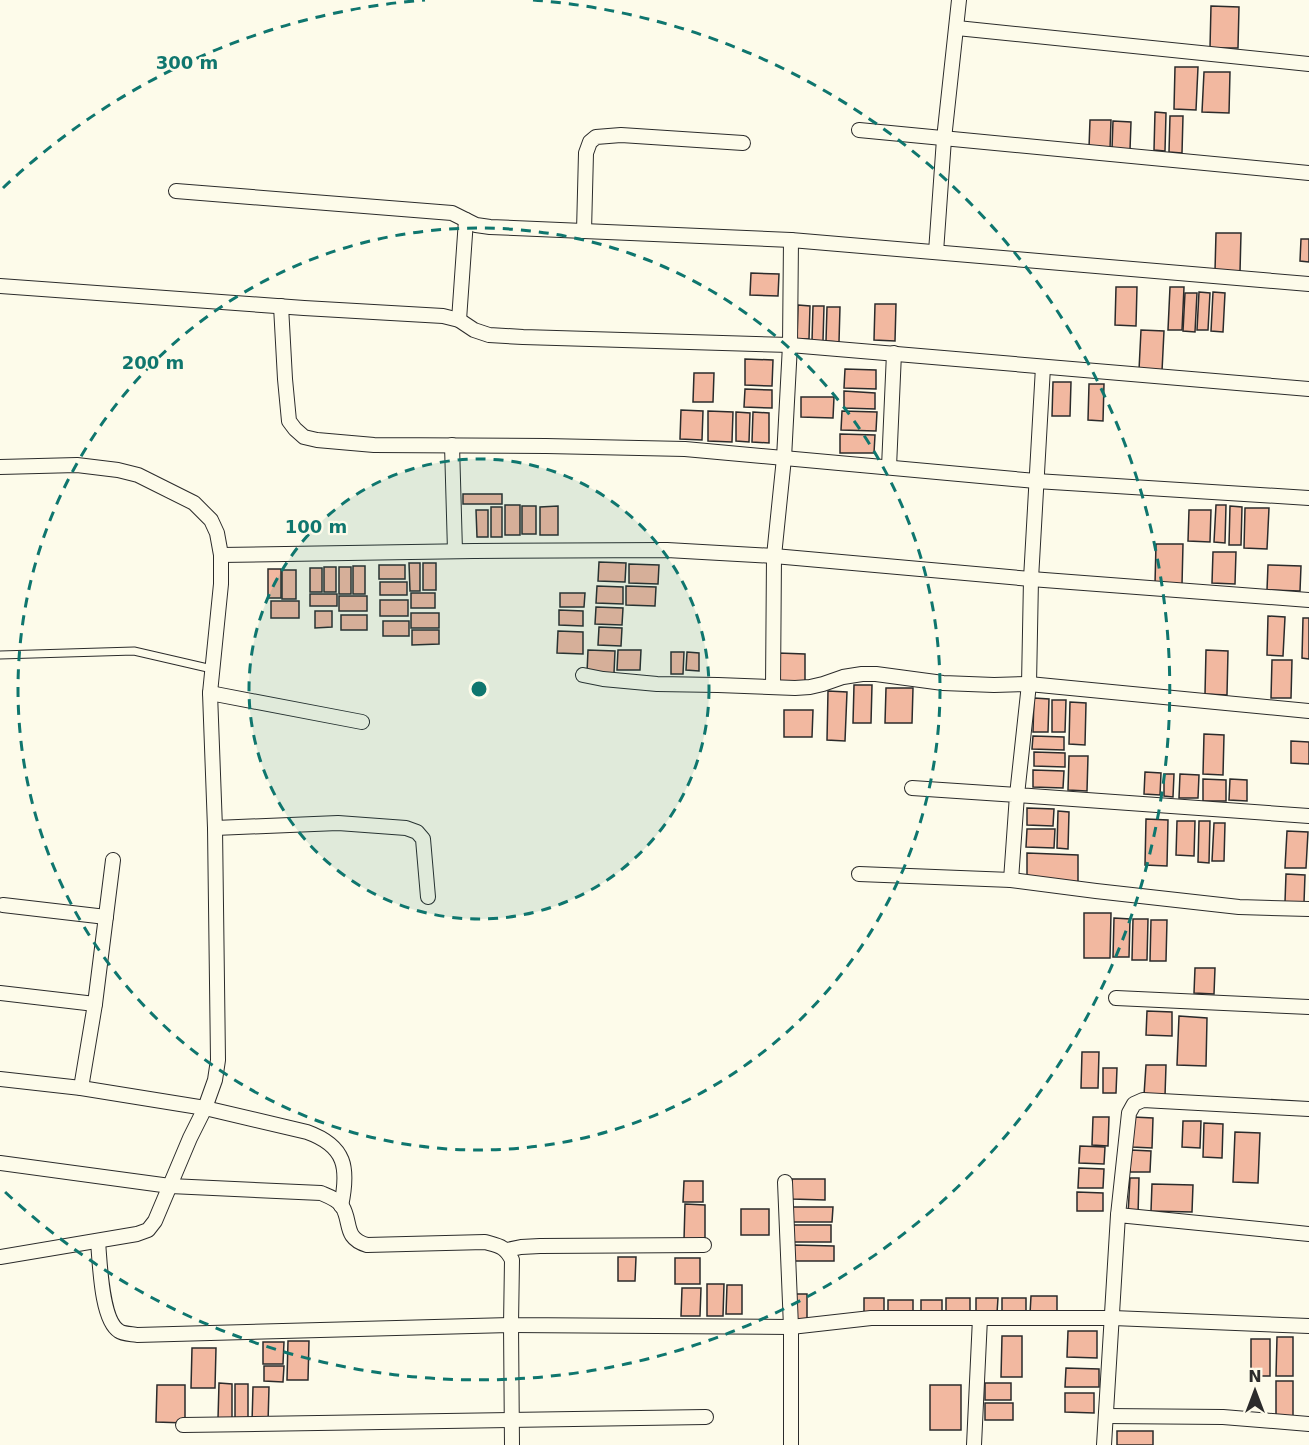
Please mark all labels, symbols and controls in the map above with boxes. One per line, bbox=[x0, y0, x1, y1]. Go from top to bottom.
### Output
text: 300 m bbox=[156, 52, 218, 73]
text: 200 m bbox=[122, 352, 184, 373]
text: 100 m bbox=[285, 516, 347, 537]
centre of rings bbox=[469, 679, 489, 699]
north arrow bbox=[1225, 1361, 1285, 1421]
text: N bbox=[1248, 1367, 1262, 1386]

